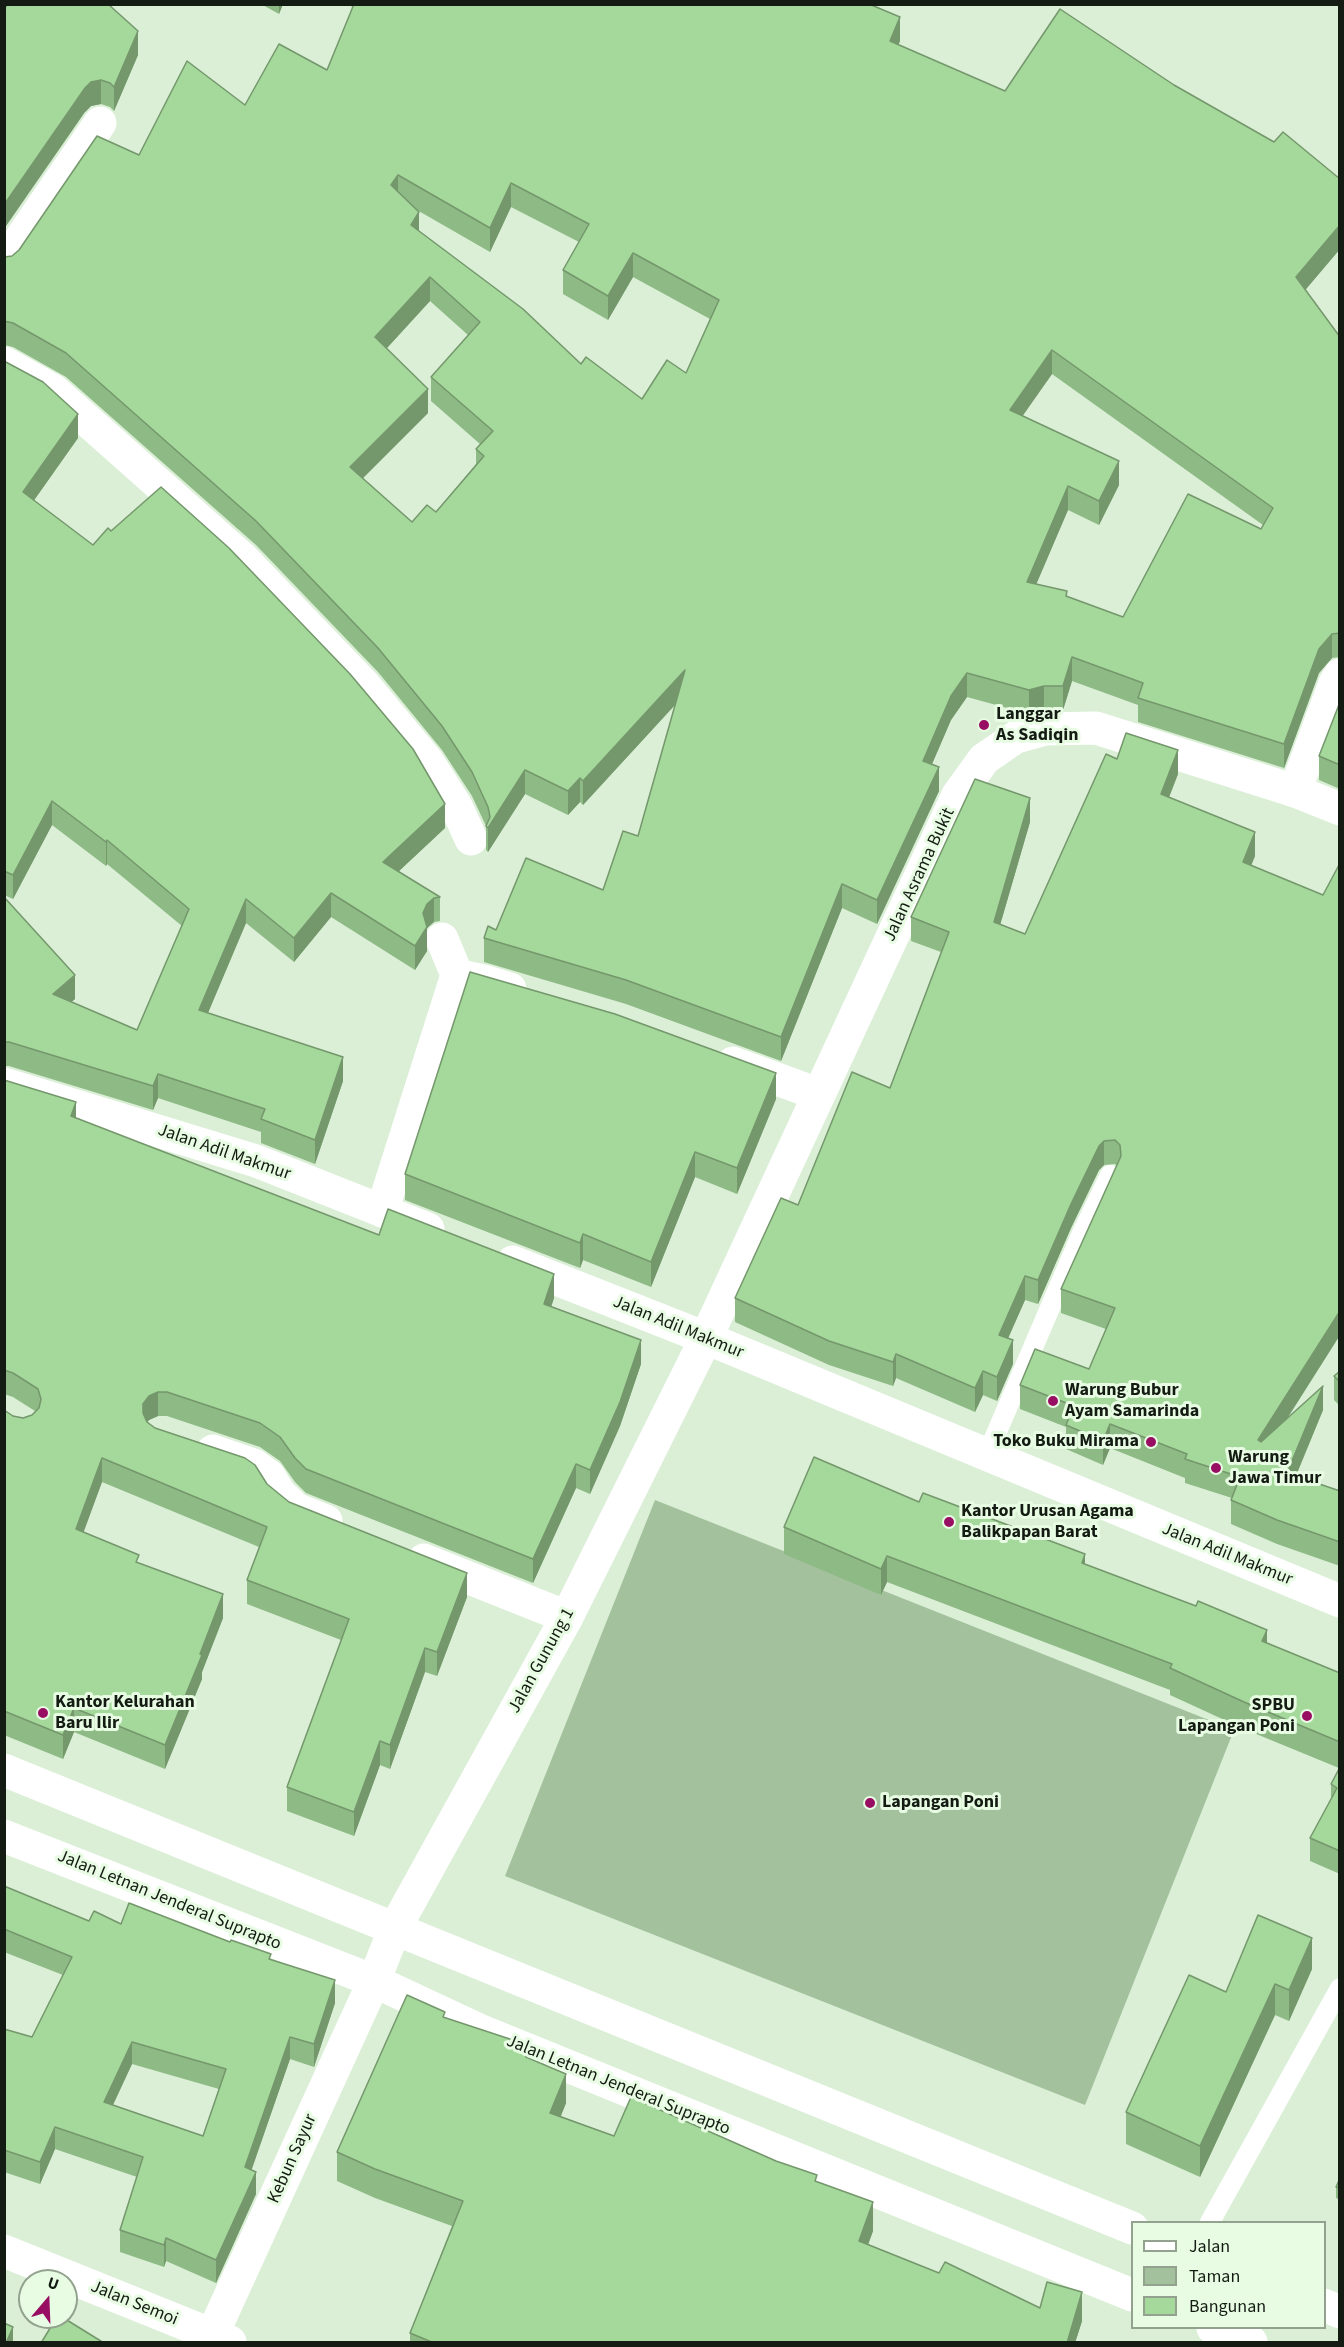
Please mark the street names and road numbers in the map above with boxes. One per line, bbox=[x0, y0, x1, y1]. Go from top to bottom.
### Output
street label: Jalan Asrama Bukit bbox=[880, 805, 960, 945]
street label: Jalan Adil Makmur bbox=[155, 1120, 293, 1186]
street label: Jalan Adil Makmur bbox=[609, 1292, 747, 1364]
street label: Jalan Adil Makmur bbox=[1158, 1519, 1296, 1591]
street label: Jalan Gunung 1 bbox=[504, 1605, 580, 1717]
street label: Jalan Letnan Jenderal Suprapto bbox=[54, 1846, 284, 1956]
street label: Jalan Letnan Jenderal Suprapto bbox=[503, 2031, 733, 2141]
street label: Kebun Sayur bbox=[264, 2111, 322, 2207]
street label: Jalan Semoi bbox=[87, 2277, 181, 2331]

